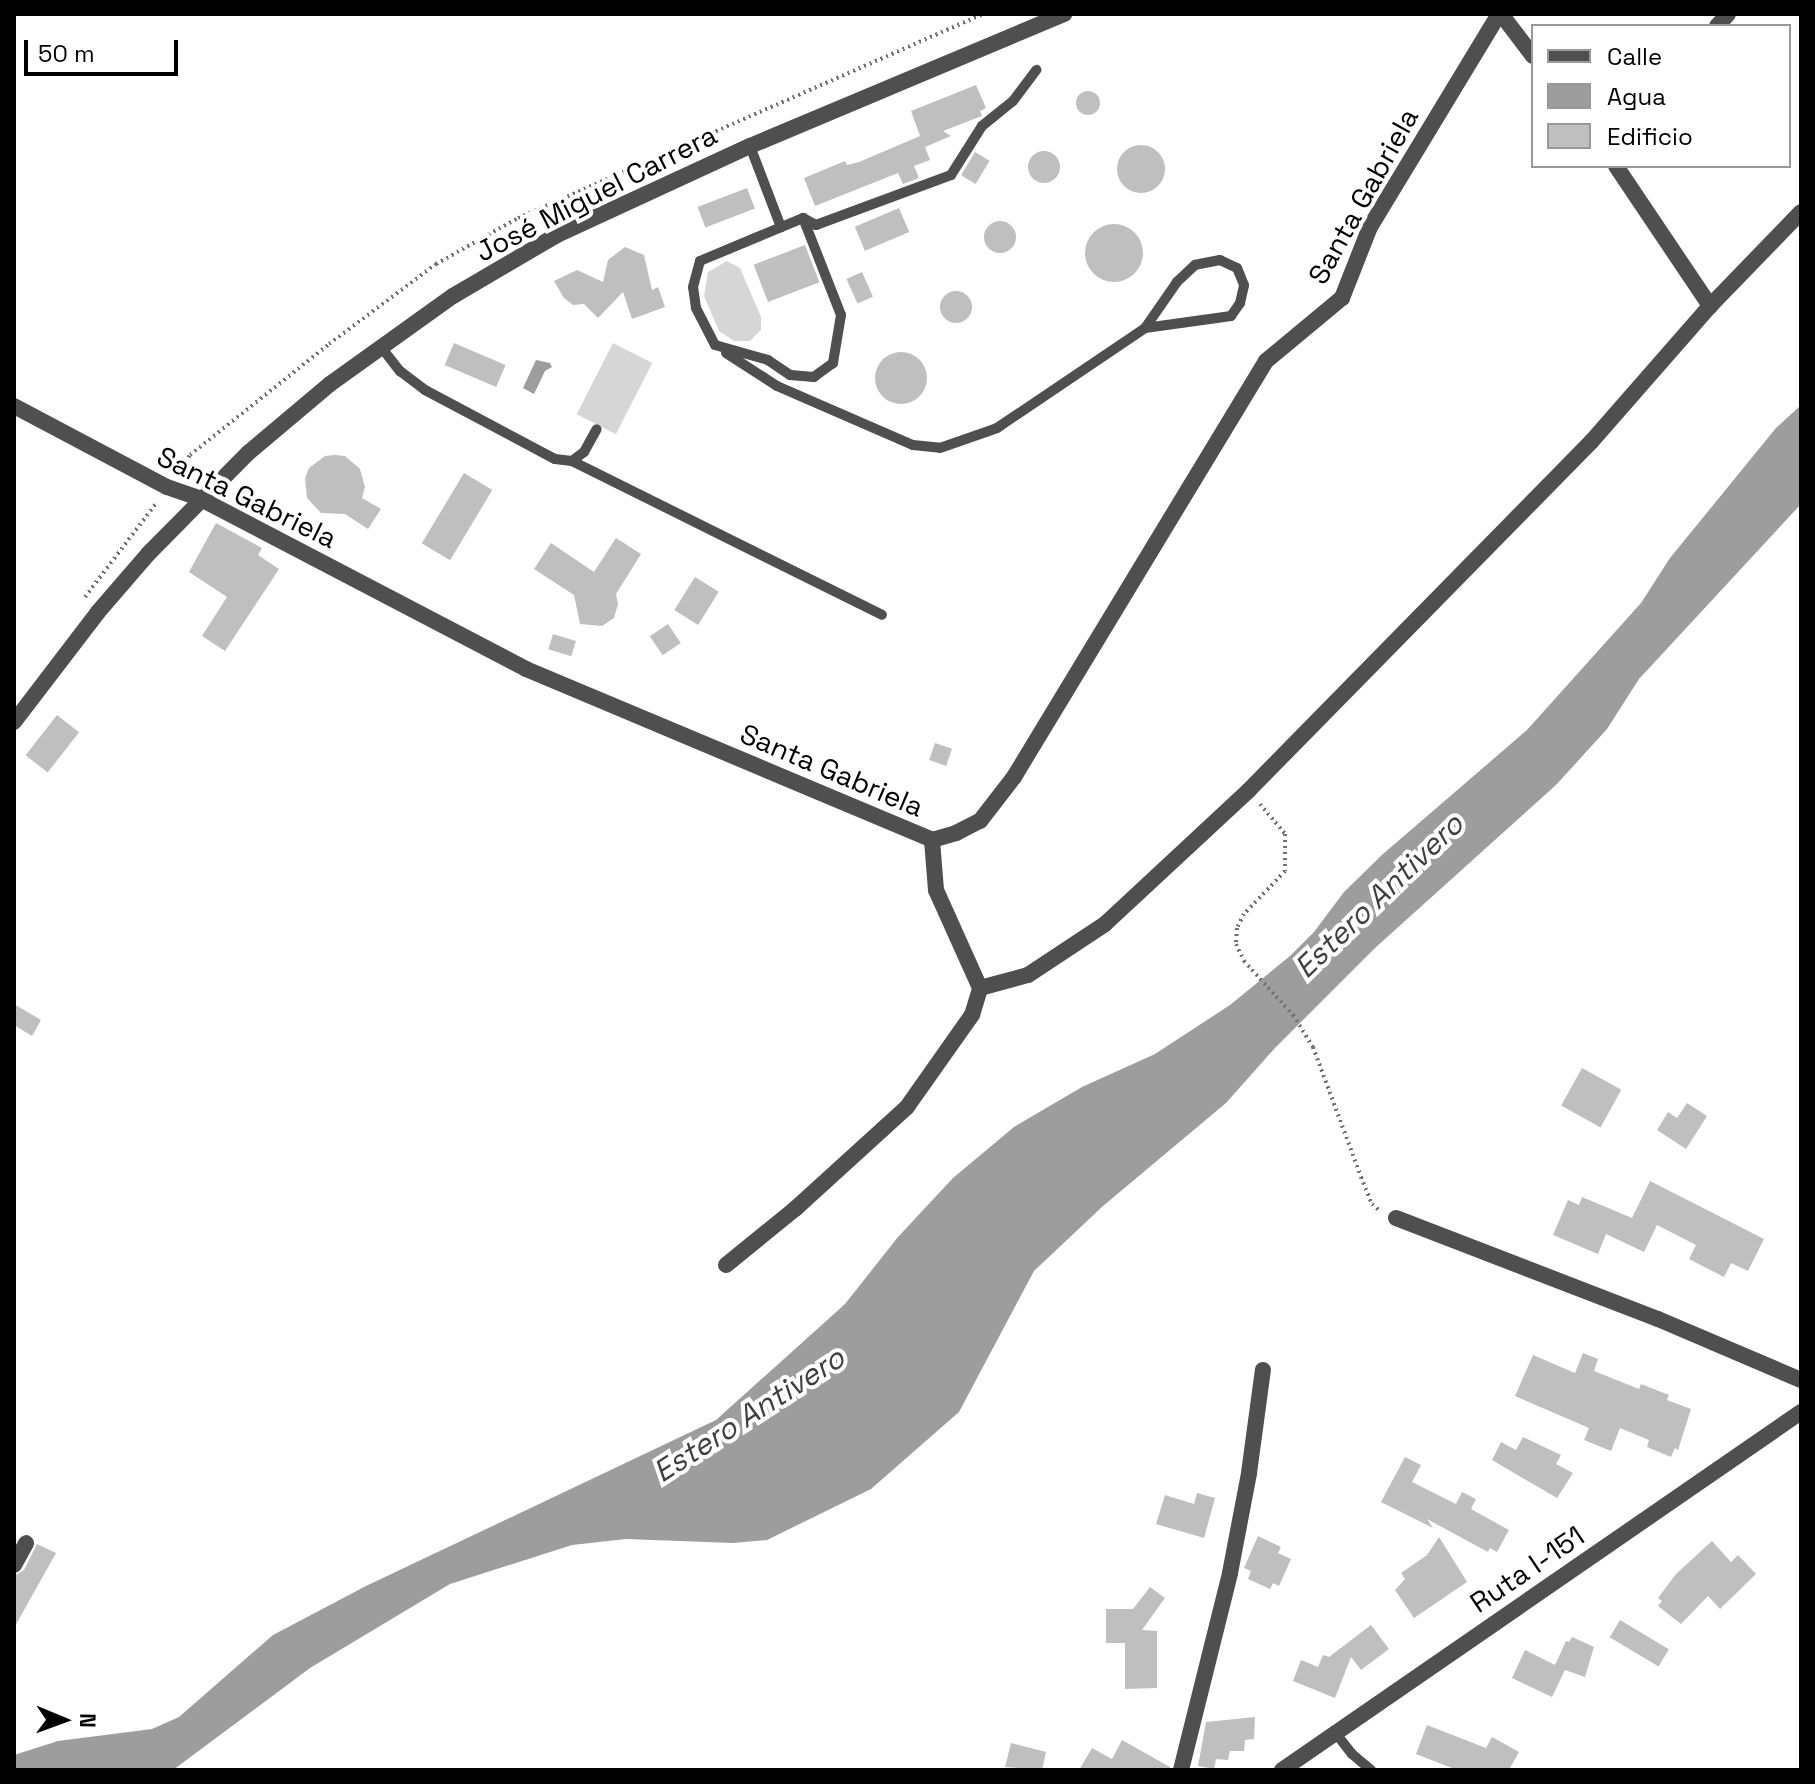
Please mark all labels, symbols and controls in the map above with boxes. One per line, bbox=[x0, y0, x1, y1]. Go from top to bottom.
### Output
scale bar bbox=[28, 24, 182, 74]
legend bbox=[1531, 24, 1791, 168]
text: 50 m bbox=[38, 38, 95, 69]
text: Calle bbox=[1607, 41, 1662, 72]
text: Agua bbox=[1607, 81, 1666, 112]
street label: Santa Gabriela bbox=[1301, 102, 1425, 290]
street label: José Miguel Carrera bbox=[470, 118, 722, 268]
text: Edificio bbox=[1607, 121, 1693, 152]
street label: Santa Gabriela bbox=[152, 439, 342, 555]
street label: Santa Gabriela bbox=[735, 716, 929, 824]
water label: Estero Antivero bbox=[1287, 806, 1471, 986]
water label: Estero Antivero bbox=[647, 1340, 851, 1490]
street label: Ruta I-151 bbox=[1464, 1519, 1590, 1619]
north arrow bbox=[24, 1680, 104, 1760]
text: N bbox=[74, 1713, 102, 1728]

